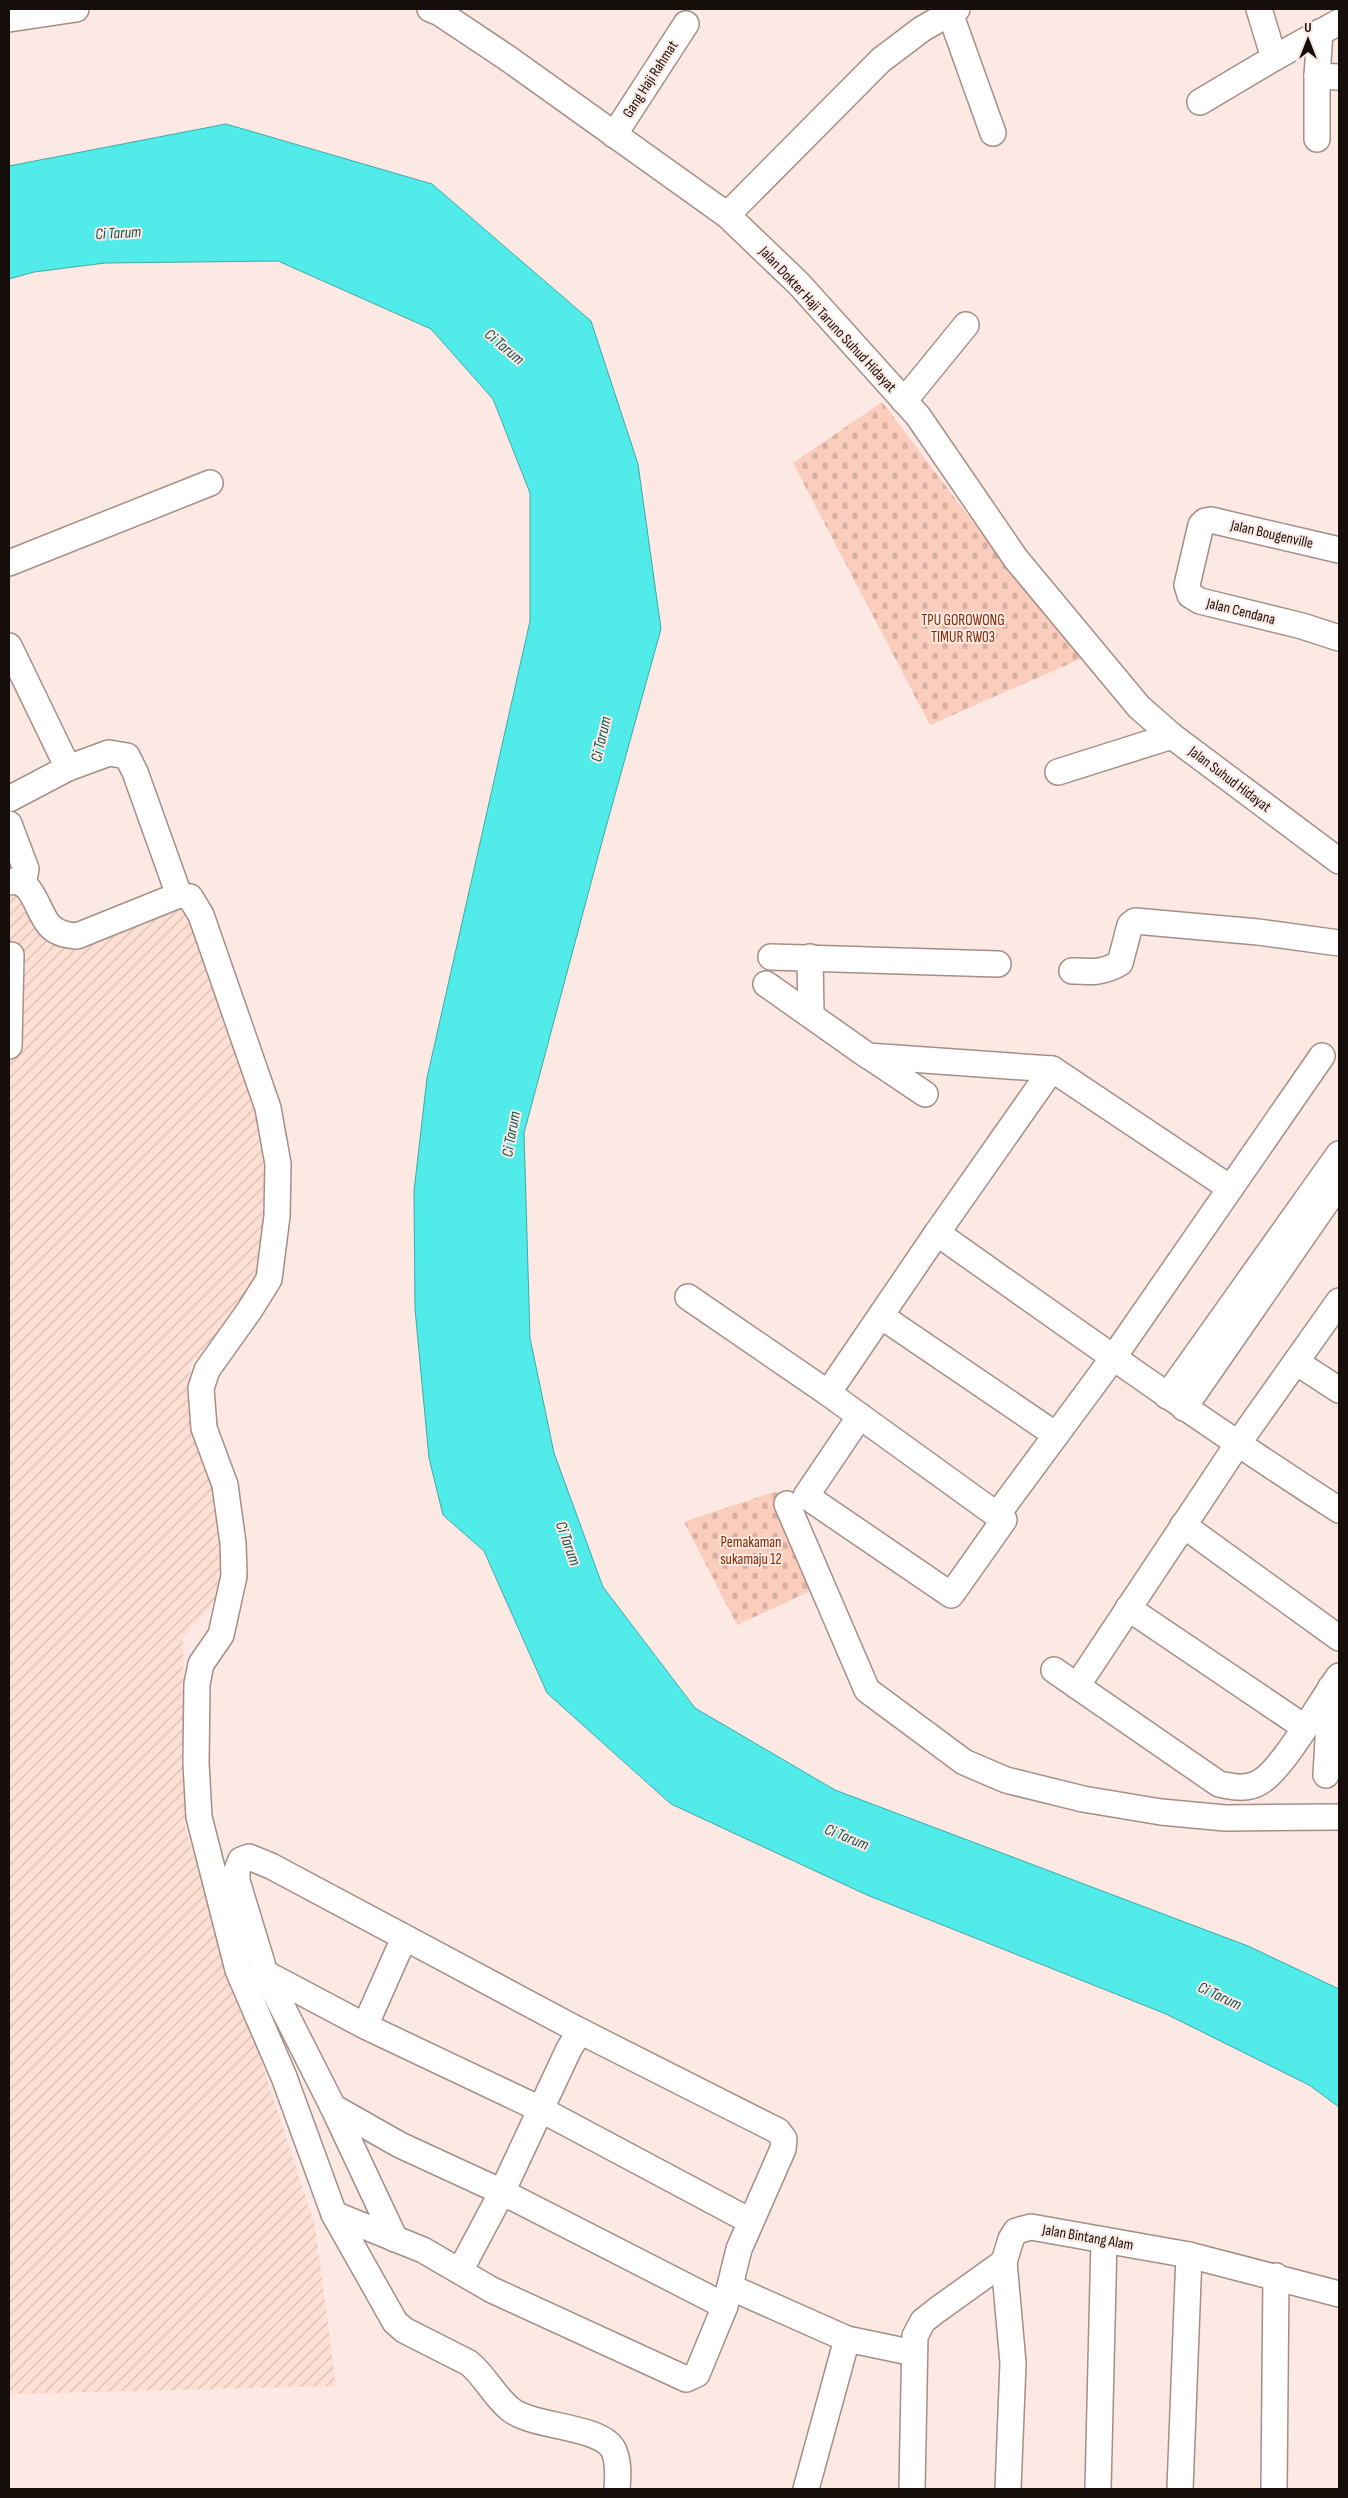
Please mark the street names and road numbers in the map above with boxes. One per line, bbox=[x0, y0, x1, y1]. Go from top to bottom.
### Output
street label: Gang Haji Rahmat bbox=[618, 37, 683, 121]
street label: Jalan Dokter Haji Taruno Suhud Hidayat bbox=[754, 242, 901, 397]
street label: Jalan Bougenville bbox=[1228, 516, 1315, 553]
street label: Jalan Cendana bbox=[1204, 594, 1277, 629]
street label: Jalan Suhud Hidayat bbox=[1184, 742, 1275, 817]
street label: Jalan Bintang Alam bbox=[1040, 2220, 1135, 2255]

